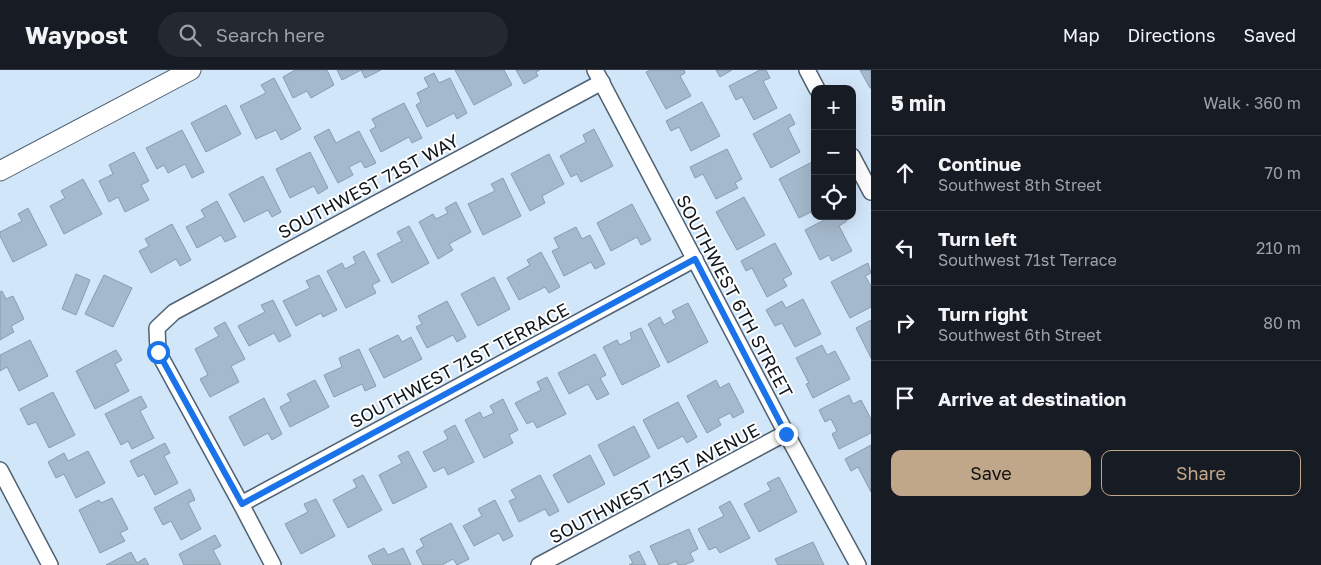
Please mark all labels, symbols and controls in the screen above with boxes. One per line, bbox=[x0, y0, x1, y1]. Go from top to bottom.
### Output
search box bbox=[158, 12, 508, 57]
text: Waypost bbox=[25, 20, 128, 49]
icon: search bbox=[176, 21, 204, 49]
text: Search here bbox=[216, 23, 325, 46]
text: Map bbox=[1063, 24, 1099, 46]
text: Directions bbox=[1127, 24, 1215, 46]
text: Saved bbox=[1243, 24, 1296, 46]
map controls bbox=[811, 85, 856, 220]
button: + bbox=[811, 85, 856, 130]
text: 5 min bbox=[891, 90, 946, 116]
text: Walk · 360 m bbox=[1203, 93, 1301, 113]
street label: SOUTHWEST 71ST WAY bbox=[274, 129, 462, 243]
button: − bbox=[811, 130, 856, 175]
text: Continue bbox=[938, 152, 1021, 175]
icon: ahead bbox=[891, 159, 919, 187]
text: 70 m bbox=[1264, 163, 1301, 183]
button: locate bbox=[811, 175, 856, 220]
text: Southwest 8th Street bbox=[938, 175, 1102, 195]
street label: SOUTHWEST 6TH STREET bbox=[672, 191, 798, 401]
text: Turn left bbox=[938, 227, 1017, 250]
icon: left bbox=[891, 234, 919, 262]
text: 210 m bbox=[1256, 238, 1301, 258]
text: Southwest 71st Terrace bbox=[938, 250, 1117, 270]
street label: SOUTHWEST 71ST TERRACE bbox=[346, 298, 572, 432]
text: Turn right bbox=[938, 302, 1028, 325]
icon: right bbox=[891, 309, 919, 337]
text: 80 m bbox=[1263, 313, 1301, 333]
text: Southwest 6th Street bbox=[938, 325, 1102, 345]
route start bbox=[147, 341, 170, 364]
icon: arrive bbox=[891, 384, 919, 412]
text: Arrive at destination bbox=[938, 387, 1126, 410]
street label: SOUTHWEST 71ST AVENUE bbox=[545, 418, 763, 548]
route end bbox=[775, 423, 798, 446]
button: Save bbox=[891, 450, 1091, 496]
button: Share bbox=[1101, 450, 1301, 496]

